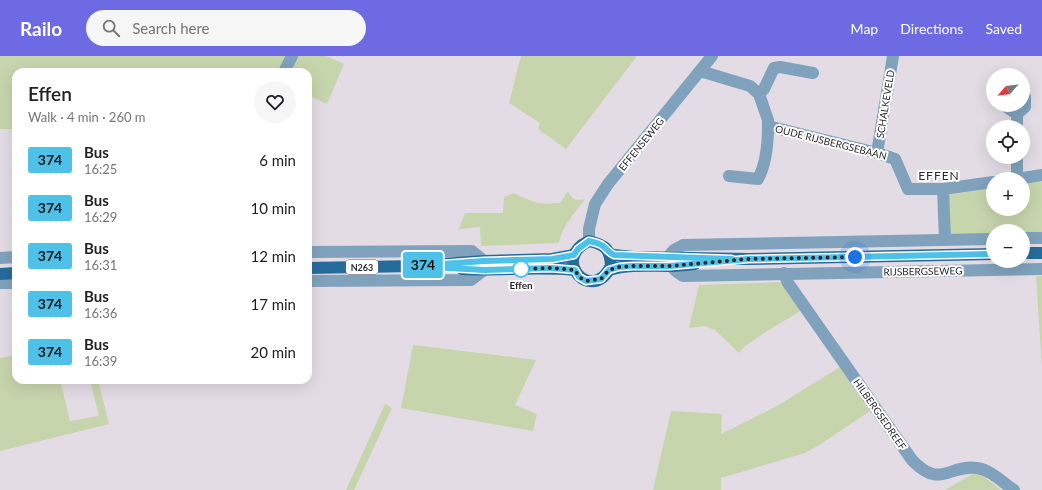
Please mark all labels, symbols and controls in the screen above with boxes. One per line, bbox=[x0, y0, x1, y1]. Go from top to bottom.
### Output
search box bbox=[86, 10, 366, 46]
text: Railo bbox=[20, 17, 62, 40]
icon: search bbox=[100, 17, 122, 39]
text: Search here bbox=[132, 19, 210, 37]
text: Map bbox=[851, 20, 878, 37]
text: Directions bbox=[900, 20, 963, 37]
text: Saved bbox=[985, 20, 1022, 37]
street label: SCHALKEVELD bbox=[874, 68, 896, 139]
north arrow bbox=[986, 68, 1030, 112]
map controls bbox=[986, 68, 1030, 268]
button: heart bbox=[254, 81, 296, 123]
text: Effen bbox=[28, 82, 72, 105]
text: Walk · 4 min · 260 m bbox=[28, 109, 146, 125]
street label: EFFENSEWEG bbox=[616, 115, 666, 173]
button: locate bbox=[986, 120, 1030, 164]
street label: OUDE RIJSBERGSEBAAN bbox=[774, 122, 888, 162]
text: Bus bbox=[84, 143, 109, 161]
text: 374 bbox=[38, 151, 62, 168]
text: 6 min bbox=[259, 151, 296, 169]
text: 16:25 bbox=[84, 161, 117, 177]
district label: EFFEN bbox=[918, 168, 960, 183]
button: + bbox=[986, 172, 1030, 216]
text: Bus bbox=[84, 191, 109, 209]
text: 374 bbox=[38, 199, 62, 216]
text: 10 min bbox=[250, 199, 296, 217]
text: 16:29 bbox=[84, 209, 117, 225]
button: − bbox=[986, 224, 1030, 268]
text: Bus bbox=[84, 239, 109, 257]
text: 374 bbox=[38, 247, 62, 264]
text: 12 min bbox=[250, 247, 296, 265]
your location bbox=[845, 247, 865, 267]
line badge: 374 bbox=[400, 252, 446, 278]
text: 374 bbox=[411, 256, 435, 273]
text: 16:31 bbox=[84, 257, 117, 273]
road number: N263 bbox=[346, 260, 378, 274]
marker: Effen bbox=[512, 260, 530, 278]
street label: RIJSBERGSEWEG bbox=[883, 264, 963, 278]
place label: Effen bbox=[509, 279, 533, 291]
text: Bus bbox=[84, 287, 109, 305]
text: 374 bbox=[38, 295, 62, 312]
text: 17 min bbox=[250, 295, 296, 313]
text: 16:36 bbox=[84, 305, 117, 321]
text: Bus bbox=[84, 335, 109, 353]
text: 374 bbox=[38, 343, 62, 360]
text: 20 min bbox=[250, 343, 296, 361]
text: 16:39 bbox=[84, 353, 117, 369]
street label: HILBERGSEDREEF bbox=[851, 376, 909, 452]

